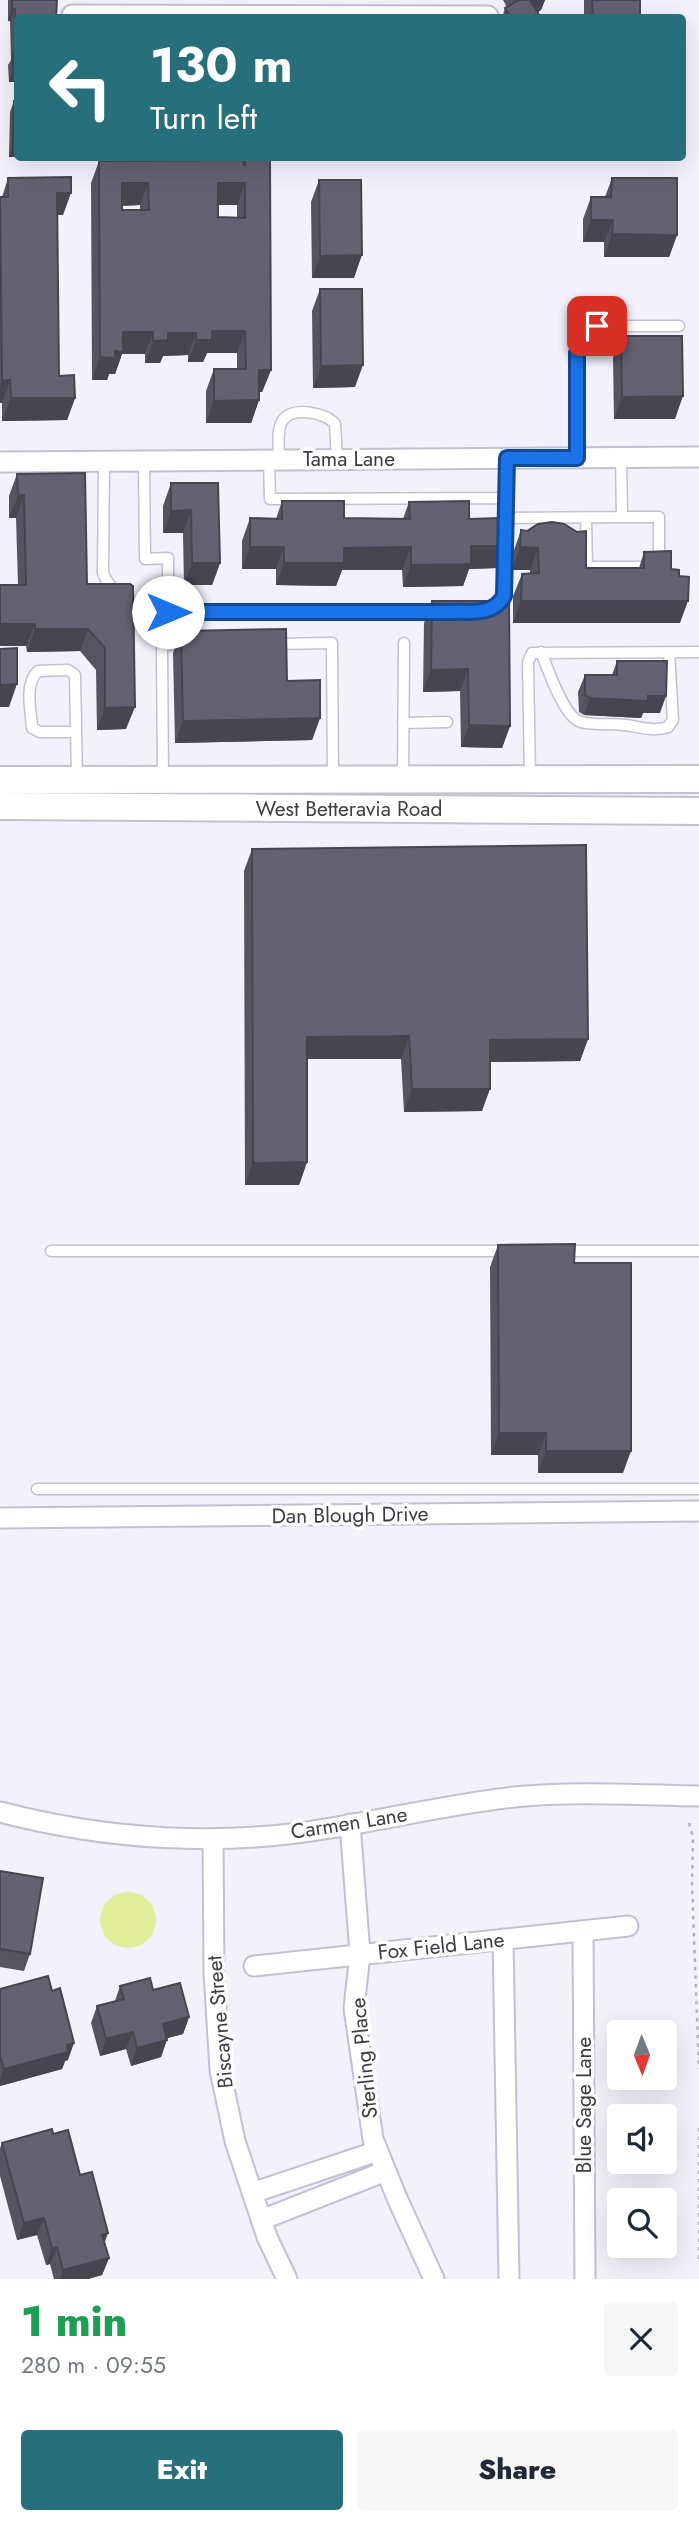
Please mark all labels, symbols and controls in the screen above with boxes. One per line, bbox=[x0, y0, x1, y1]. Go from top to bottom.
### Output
text: 130 m bbox=[150, 30, 293, 100]
icon: left bbox=[35, 42, 126, 133]
text: Turn left bbox=[150, 95, 257, 141]
pin bbox=[567, 296, 627, 356]
icon: arrive bbox=[578, 307, 616, 345]
street label: Tama Lane bbox=[303, 444, 395, 474]
position arrow bbox=[131, 575, 205, 649]
street label: West Betteravia Road bbox=[256, 794, 442, 824]
street label: Dan Blough Drive bbox=[271, 1499, 429, 1531]
street label: Carmen Lane bbox=[289, 1799, 410, 1847]
street label: Fox Field Lane bbox=[376, 1924, 506, 1968]
street label: Biscayne Street bbox=[199, 1954, 241, 2090]
street label: Sterling Place bbox=[343, 1996, 385, 2120]
north arrow bbox=[607, 2020, 677, 2090]
map controls bbox=[607, 2020, 677, 2258]
street label: Blue Sage Lane bbox=[569, 2036, 599, 2173]
button: sound bbox=[607, 2104, 677, 2174]
button: search bbox=[607, 2188, 677, 2258]
text: 1 min bbox=[21, 2291, 127, 2352]
button: close bbox=[604, 2302, 678, 2376]
text: 280 m · 09:55 bbox=[21, 2348, 166, 2382]
button: Exit bbox=[21, 2430, 343, 2510]
button: Share bbox=[357, 2430, 678, 2510]

